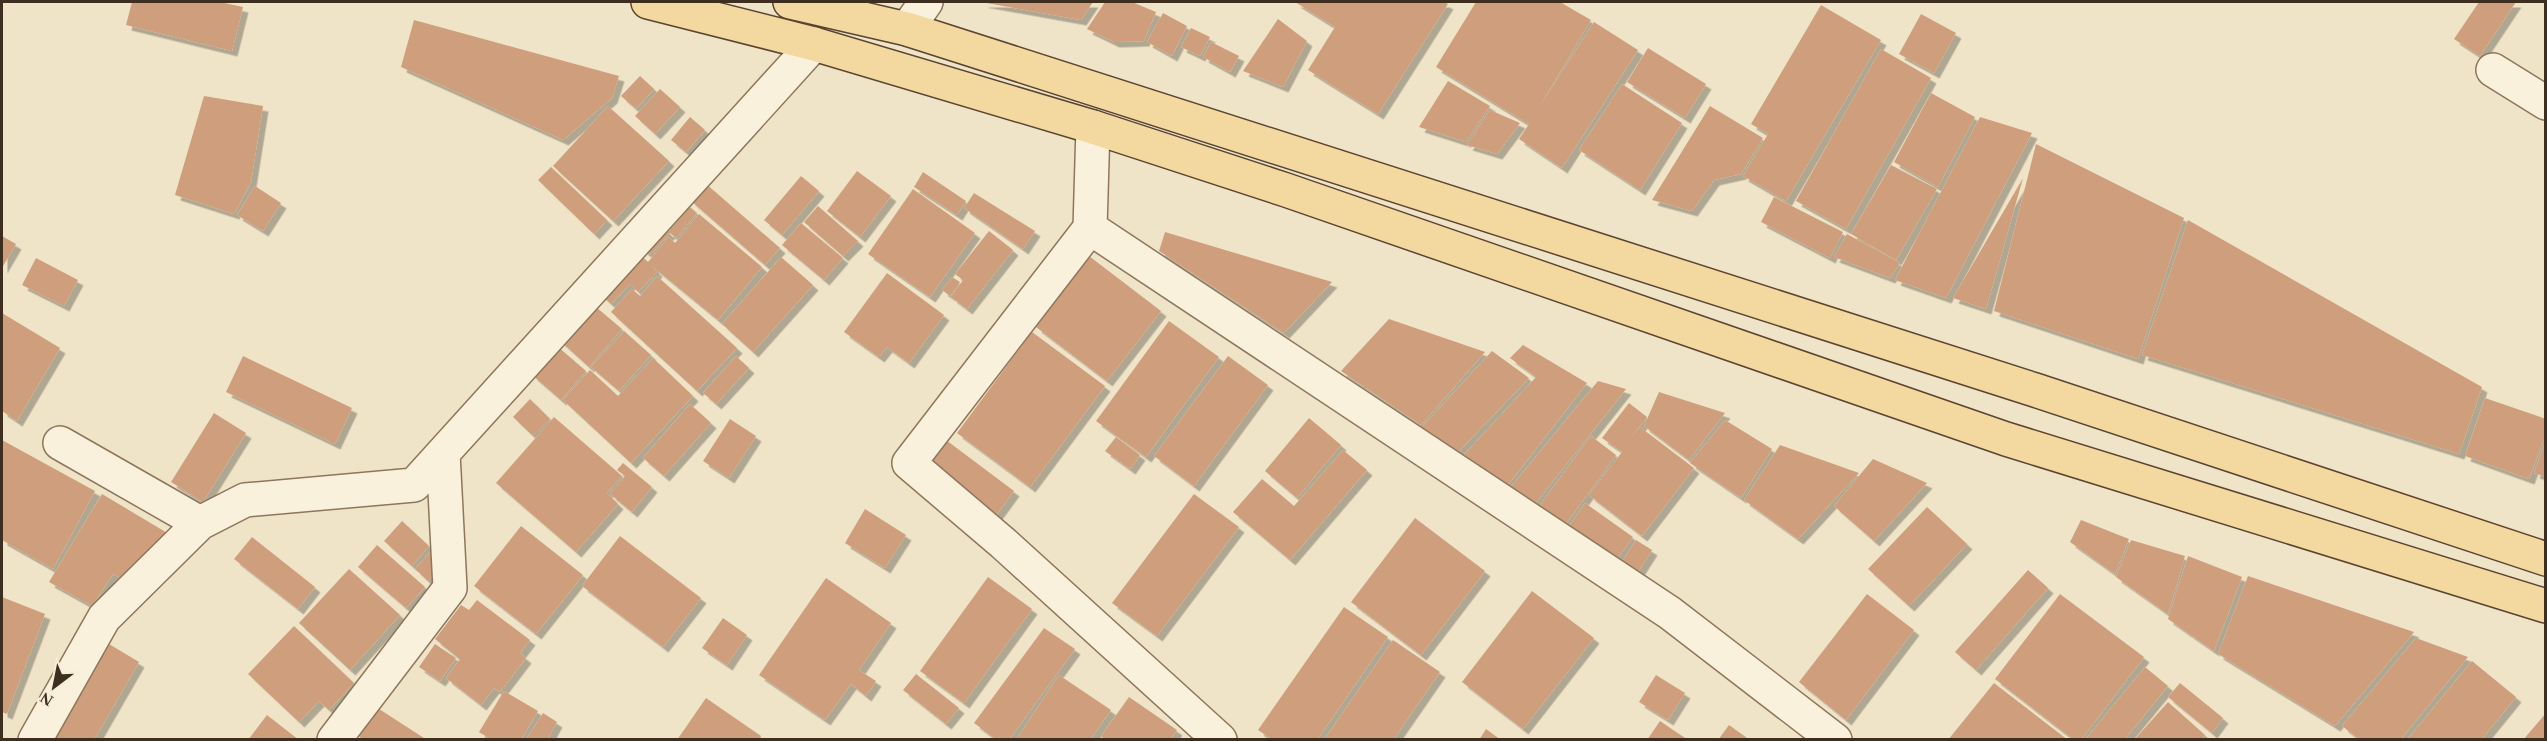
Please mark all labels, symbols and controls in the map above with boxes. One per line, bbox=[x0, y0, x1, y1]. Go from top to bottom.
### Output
north arrow bbox=[24, 657, 84, 717]
text: N bbox=[37, 689, 56, 710]

